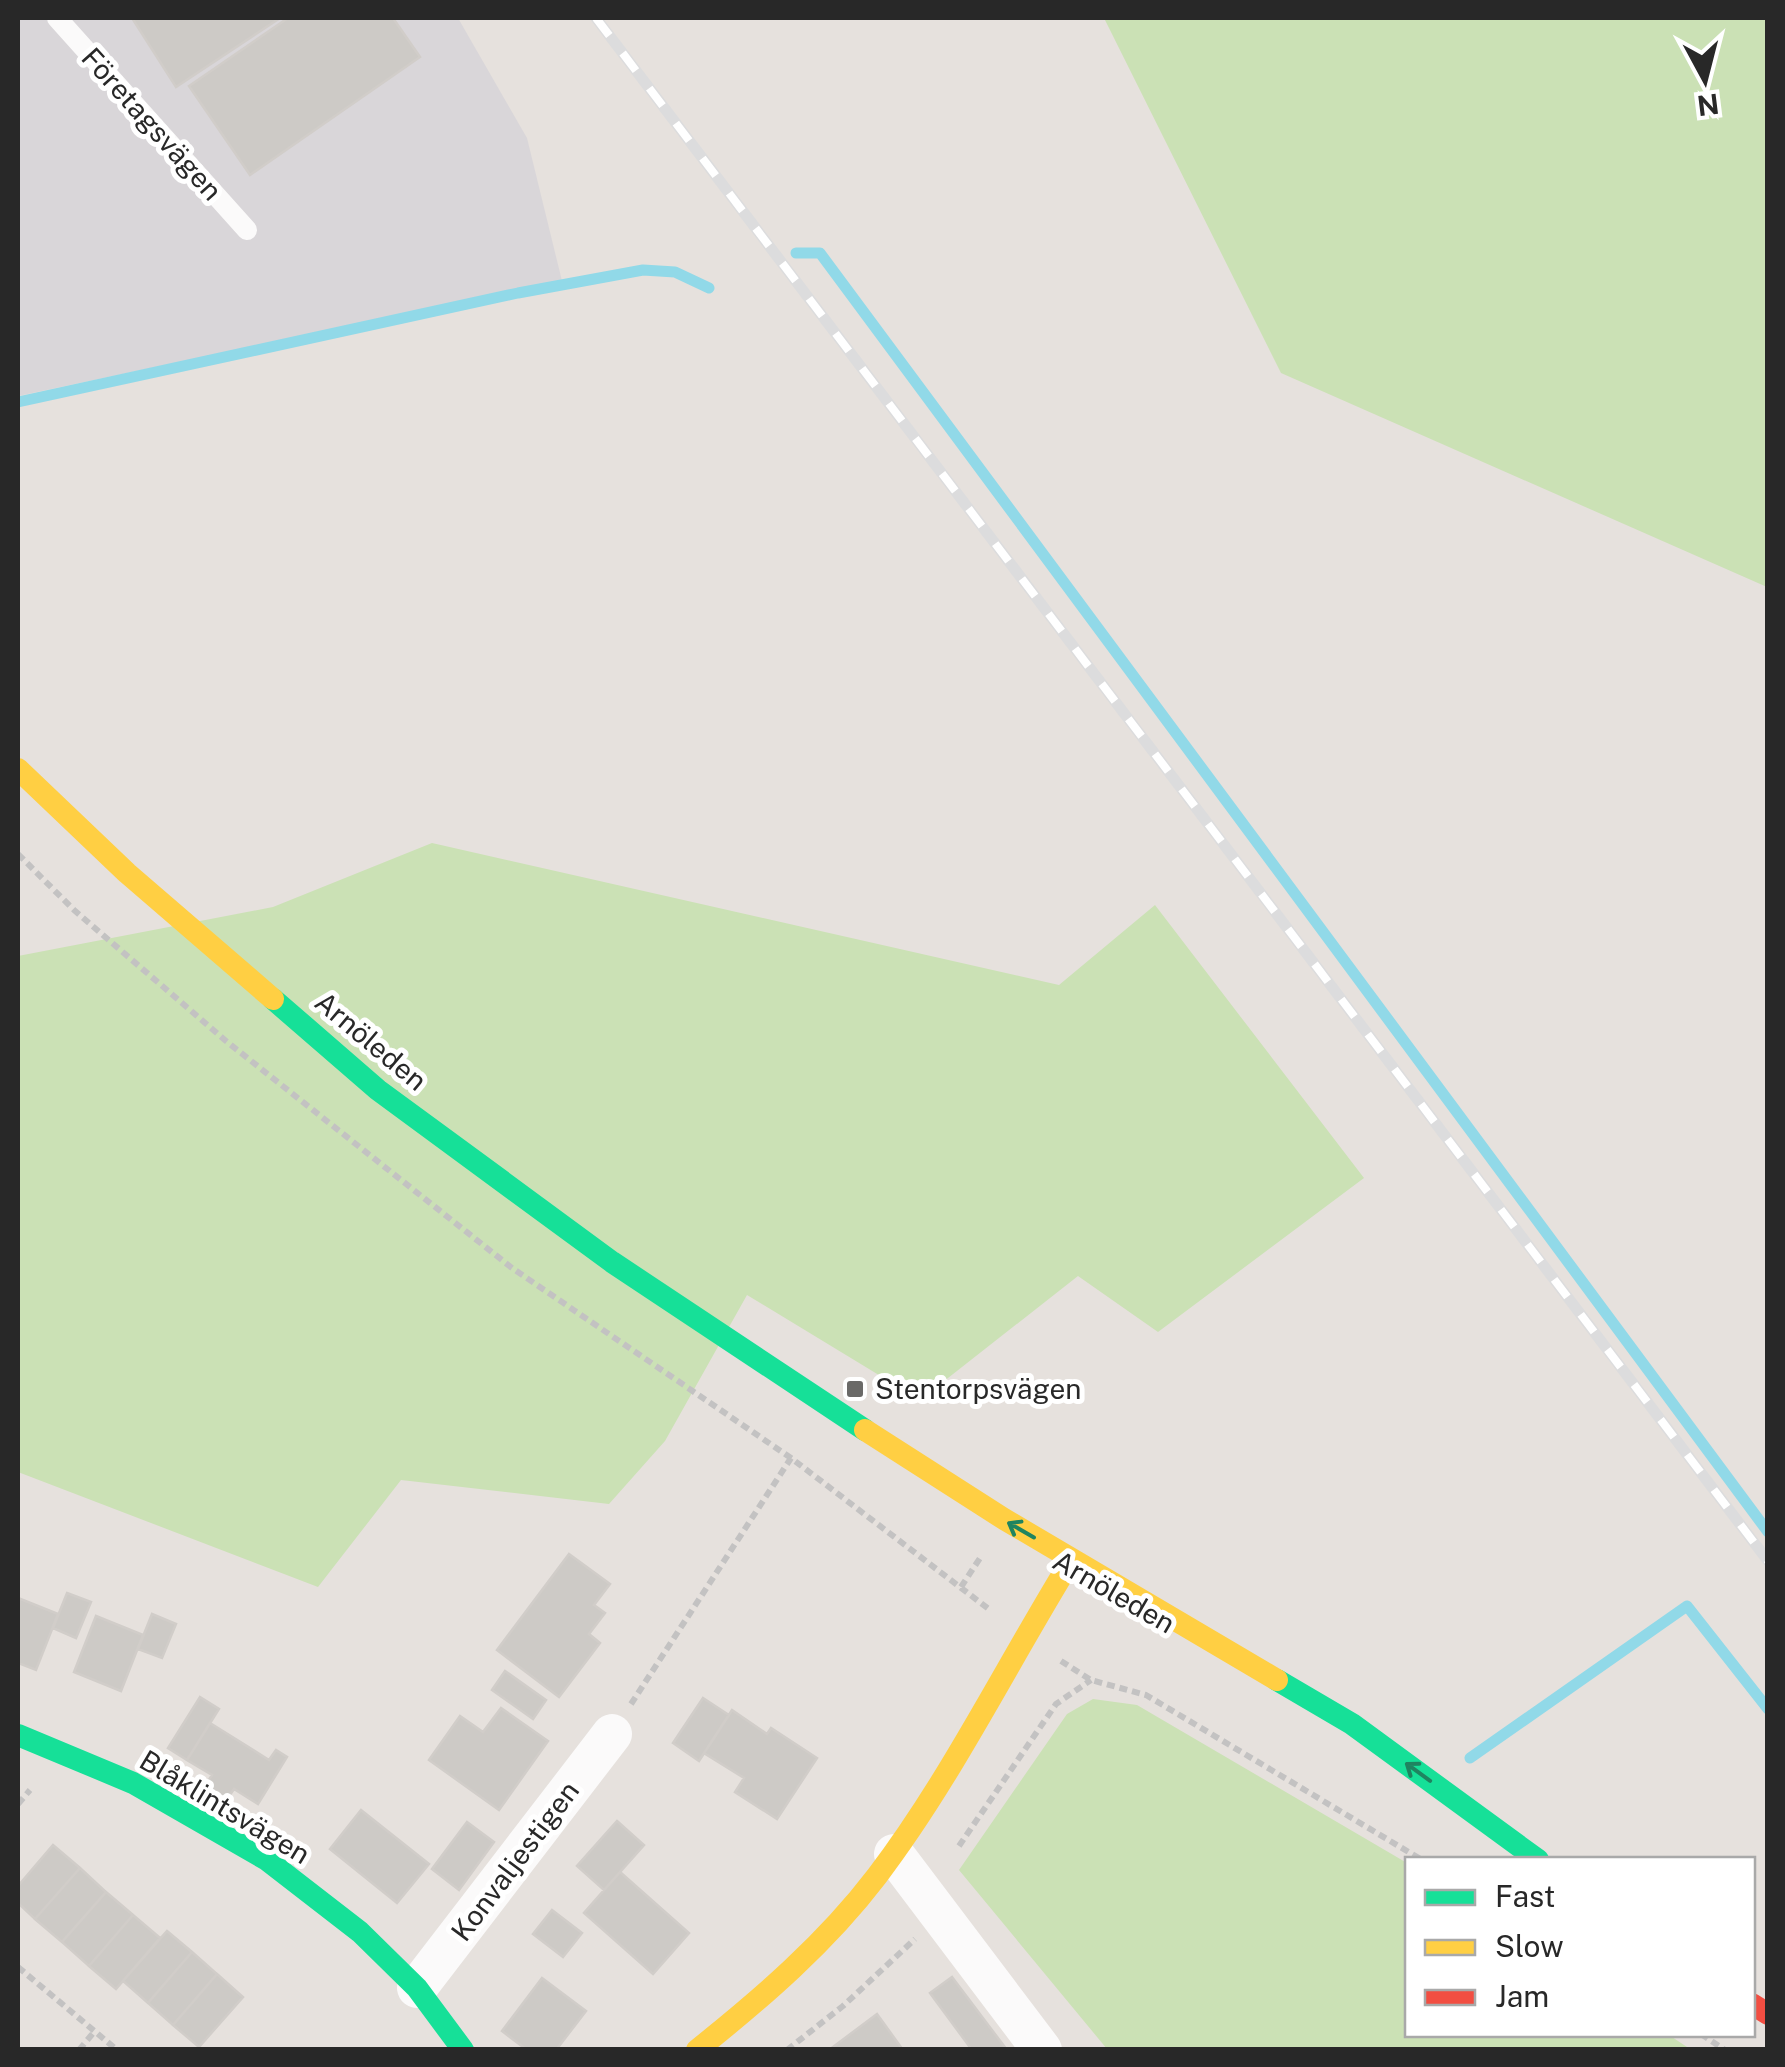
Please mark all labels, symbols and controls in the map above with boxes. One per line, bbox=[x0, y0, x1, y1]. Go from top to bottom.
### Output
north arrow bbox=[1655, 30, 1755, 130]
street label: Företagsvägen bbox=[75, 41, 229, 207]
text: N bbox=[1695, 88, 1721, 123]
street label: Arnöleden bbox=[309, 985, 434, 1097]
place label: Stentorpsvägen bbox=[875, 1372, 1081, 1405]
marker: Stentorpsvägen bbox=[844, 1378, 866, 1400]
one-way arrow bbox=[1007, 1519, 1037, 1539]
street label: Arnöleden bbox=[1047, 1543, 1181, 1640]
street label: Blåklintsvägen bbox=[134, 1743, 316, 1870]
one-way arrow bbox=[1405, 1762, 1432, 1783]
street label: Konvaljestigen bbox=[444, 1774, 585, 1947]
legend bbox=[1405, 1857, 1755, 2037]
text: Fast bbox=[1495, 1878, 1555, 1914]
text: Slow bbox=[1495, 1928, 1564, 1964]
text: Jam bbox=[1495, 1978, 1549, 2014]

